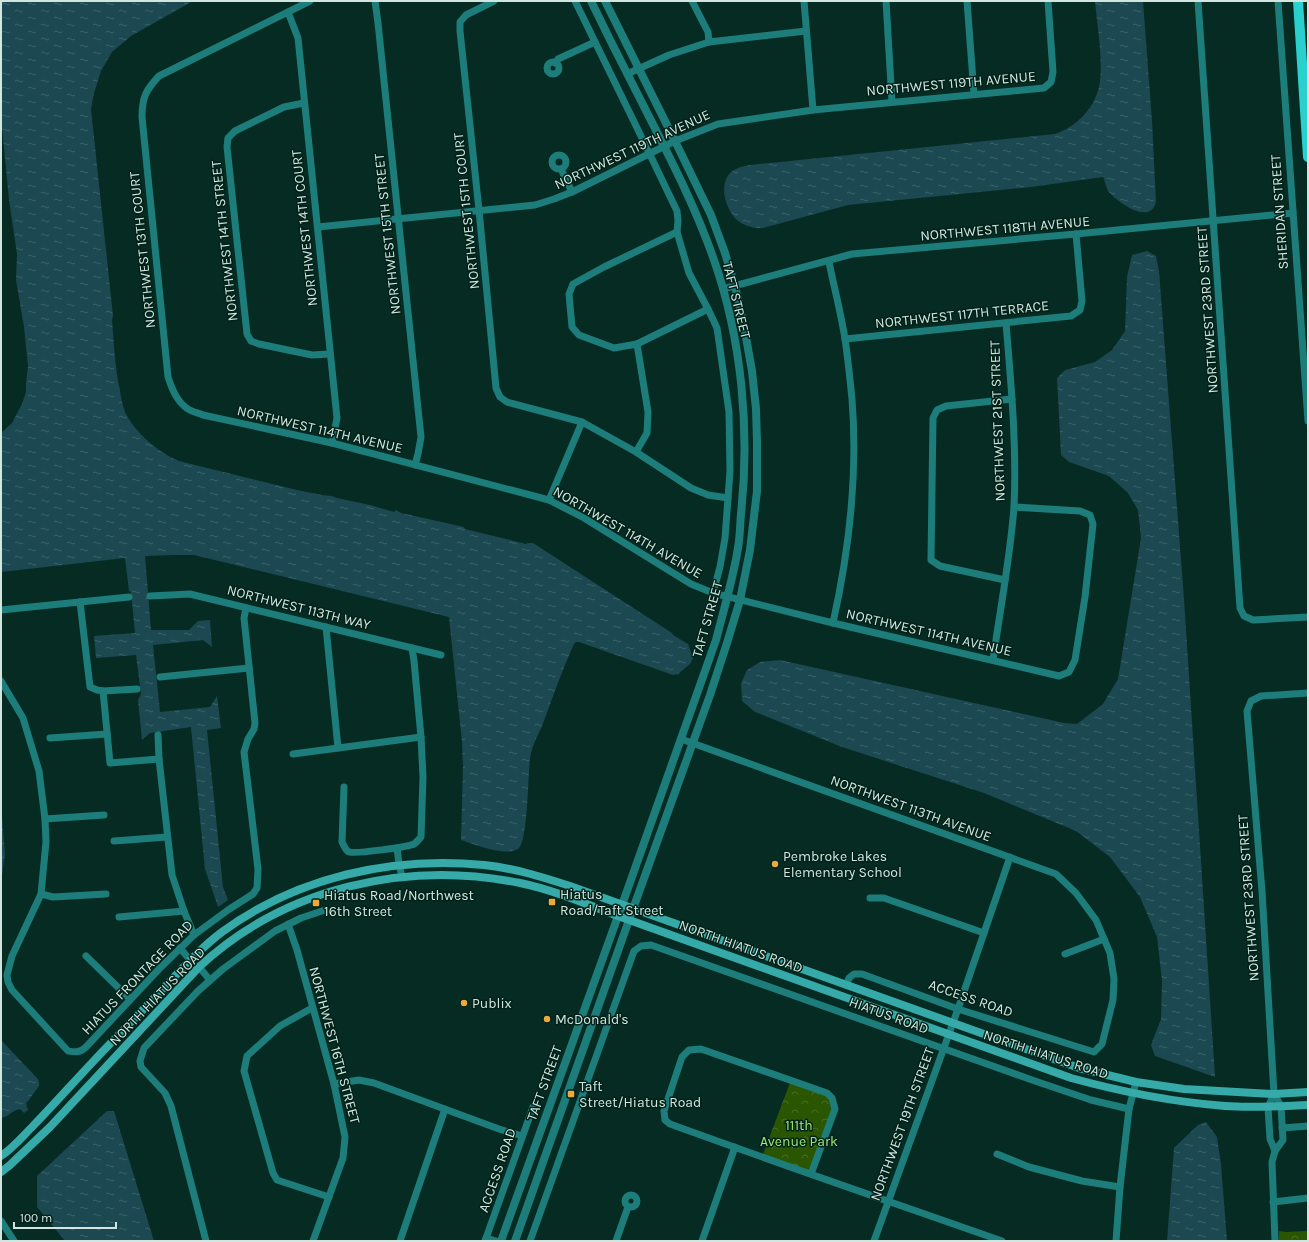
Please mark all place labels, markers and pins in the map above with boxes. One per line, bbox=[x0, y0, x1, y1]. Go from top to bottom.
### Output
place label: Pembroke Lakes Elementary School bbox=[783, 848, 902, 881]
marker: Pembroke Lakes Elementary School bbox=[770, 859, 780, 869]
place label: Hiatus Road/Taft Street bbox=[560, 886, 664, 919]
place label: Hiatus Road/Northwest 16th Street bbox=[324, 887, 474, 920]
marker: Hiatus Road/Taft Street bbox=[547, 897, 557, 907]
marker: Hiatus Road/Northwest 16th Street bbox=[311, 898, 321, 908]
place label: Publix bbox=[472, 995, 512, 1012]
marker: Publix bbox=[459, 998, 469, 1008]
place label: McDonald's bbox=[555, 1011, 629, 1028]
marker: McDonald's bbox=[542, 1014, 552, 1024]
place label: Taft Street/Hiatus Road bbox=[579, 1078, 701, 1111]
marker: Taft Street/Hiatus Road bbox=[566, 1089, 576, 1099]

